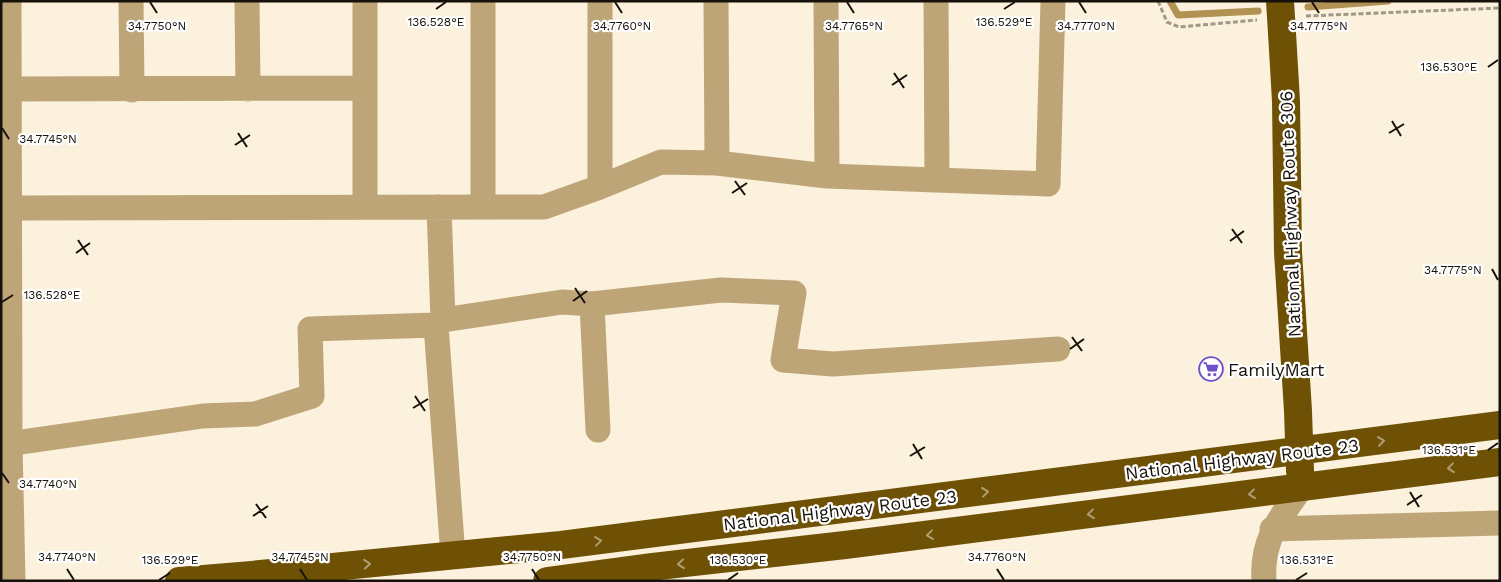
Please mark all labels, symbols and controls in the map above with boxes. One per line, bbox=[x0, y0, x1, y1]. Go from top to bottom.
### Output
text: 136.528°E bbox=[408, 15, 465, 29]
text: 136.529°E bbox=[976, 15, 1033, 29]
text: 34.7750°N bbox=[128, 19, 186, 33]
text: 34.7760°N bbox=[593, 19, 651, 33]
text: 34.7765°N bbox=[825, 19, 883, 33]
text: 34.7770°N bbox=[1057, 19, 1115, 33]
text: 34.7775°N bbox=[1290, 19, 1348, 33]
text: 136.530°E bbox=[1421, 60, 1478, 74]
street label: National Highway Route 306 bbox=[1275, 90, 1305, 338]
text: 34.7745°N bbox=[19, 132, 77, 146]
text: 34.7775°N bbox=[1424, 263, 1482, 277]
text: 136.528°E bbox=[24, 288, 81, 302]
supermarket icon: FamilyMart bbox=[1198, 356, 1224, 382]
place label: FamilyMart bbox=[1228, 359, 1325, 380]
street label: National Highway Route 23 bbox=[1124, 434, 1360, 484]
one-way arrow bbox=[1378, 436, 1386, 447]
text: 136.531°E bbox=[1422, 443, 1476, 457]
one-way arrow bbox=[1447, 463, 1456, 473]
text: 34.7740°N bbox=[19, 477, 77, 491]
street label: National Highway Route 23 bbox=[722, 485, 958, 535]
one-way arrow bbox=[981, 487, 989, 498]
one-way arrow bbox=[1248, 488, 1256, 499]
one-way arrow bbox=[1087, 508, 1095, 519]
one-way arrow bbox=[925, 529, 934, 539]
one-way arrow bbox=[595, 536, 603, 547]
text: 34.7740°N bbox=[38, 550, 96, 564]
text: 34.7745°N bbox=[271, 550, 329, 564]
text: 34.7750°N bbox=[503, 550, 561, 564]
text: 34.7760°N bbox=[968, 550, 1026, 564]
text: 136.529°E bbox=[142, 553, 199, 567]
text: 136.530°E bbox=[710, 553, 767, 567]
text: 136.531°E bbox=[1280, 553, 1334, 567]
one-way arrow bbox=[677, 558, 685, 569]
one-way arrow bbox=[363, 559, 371, 570]

